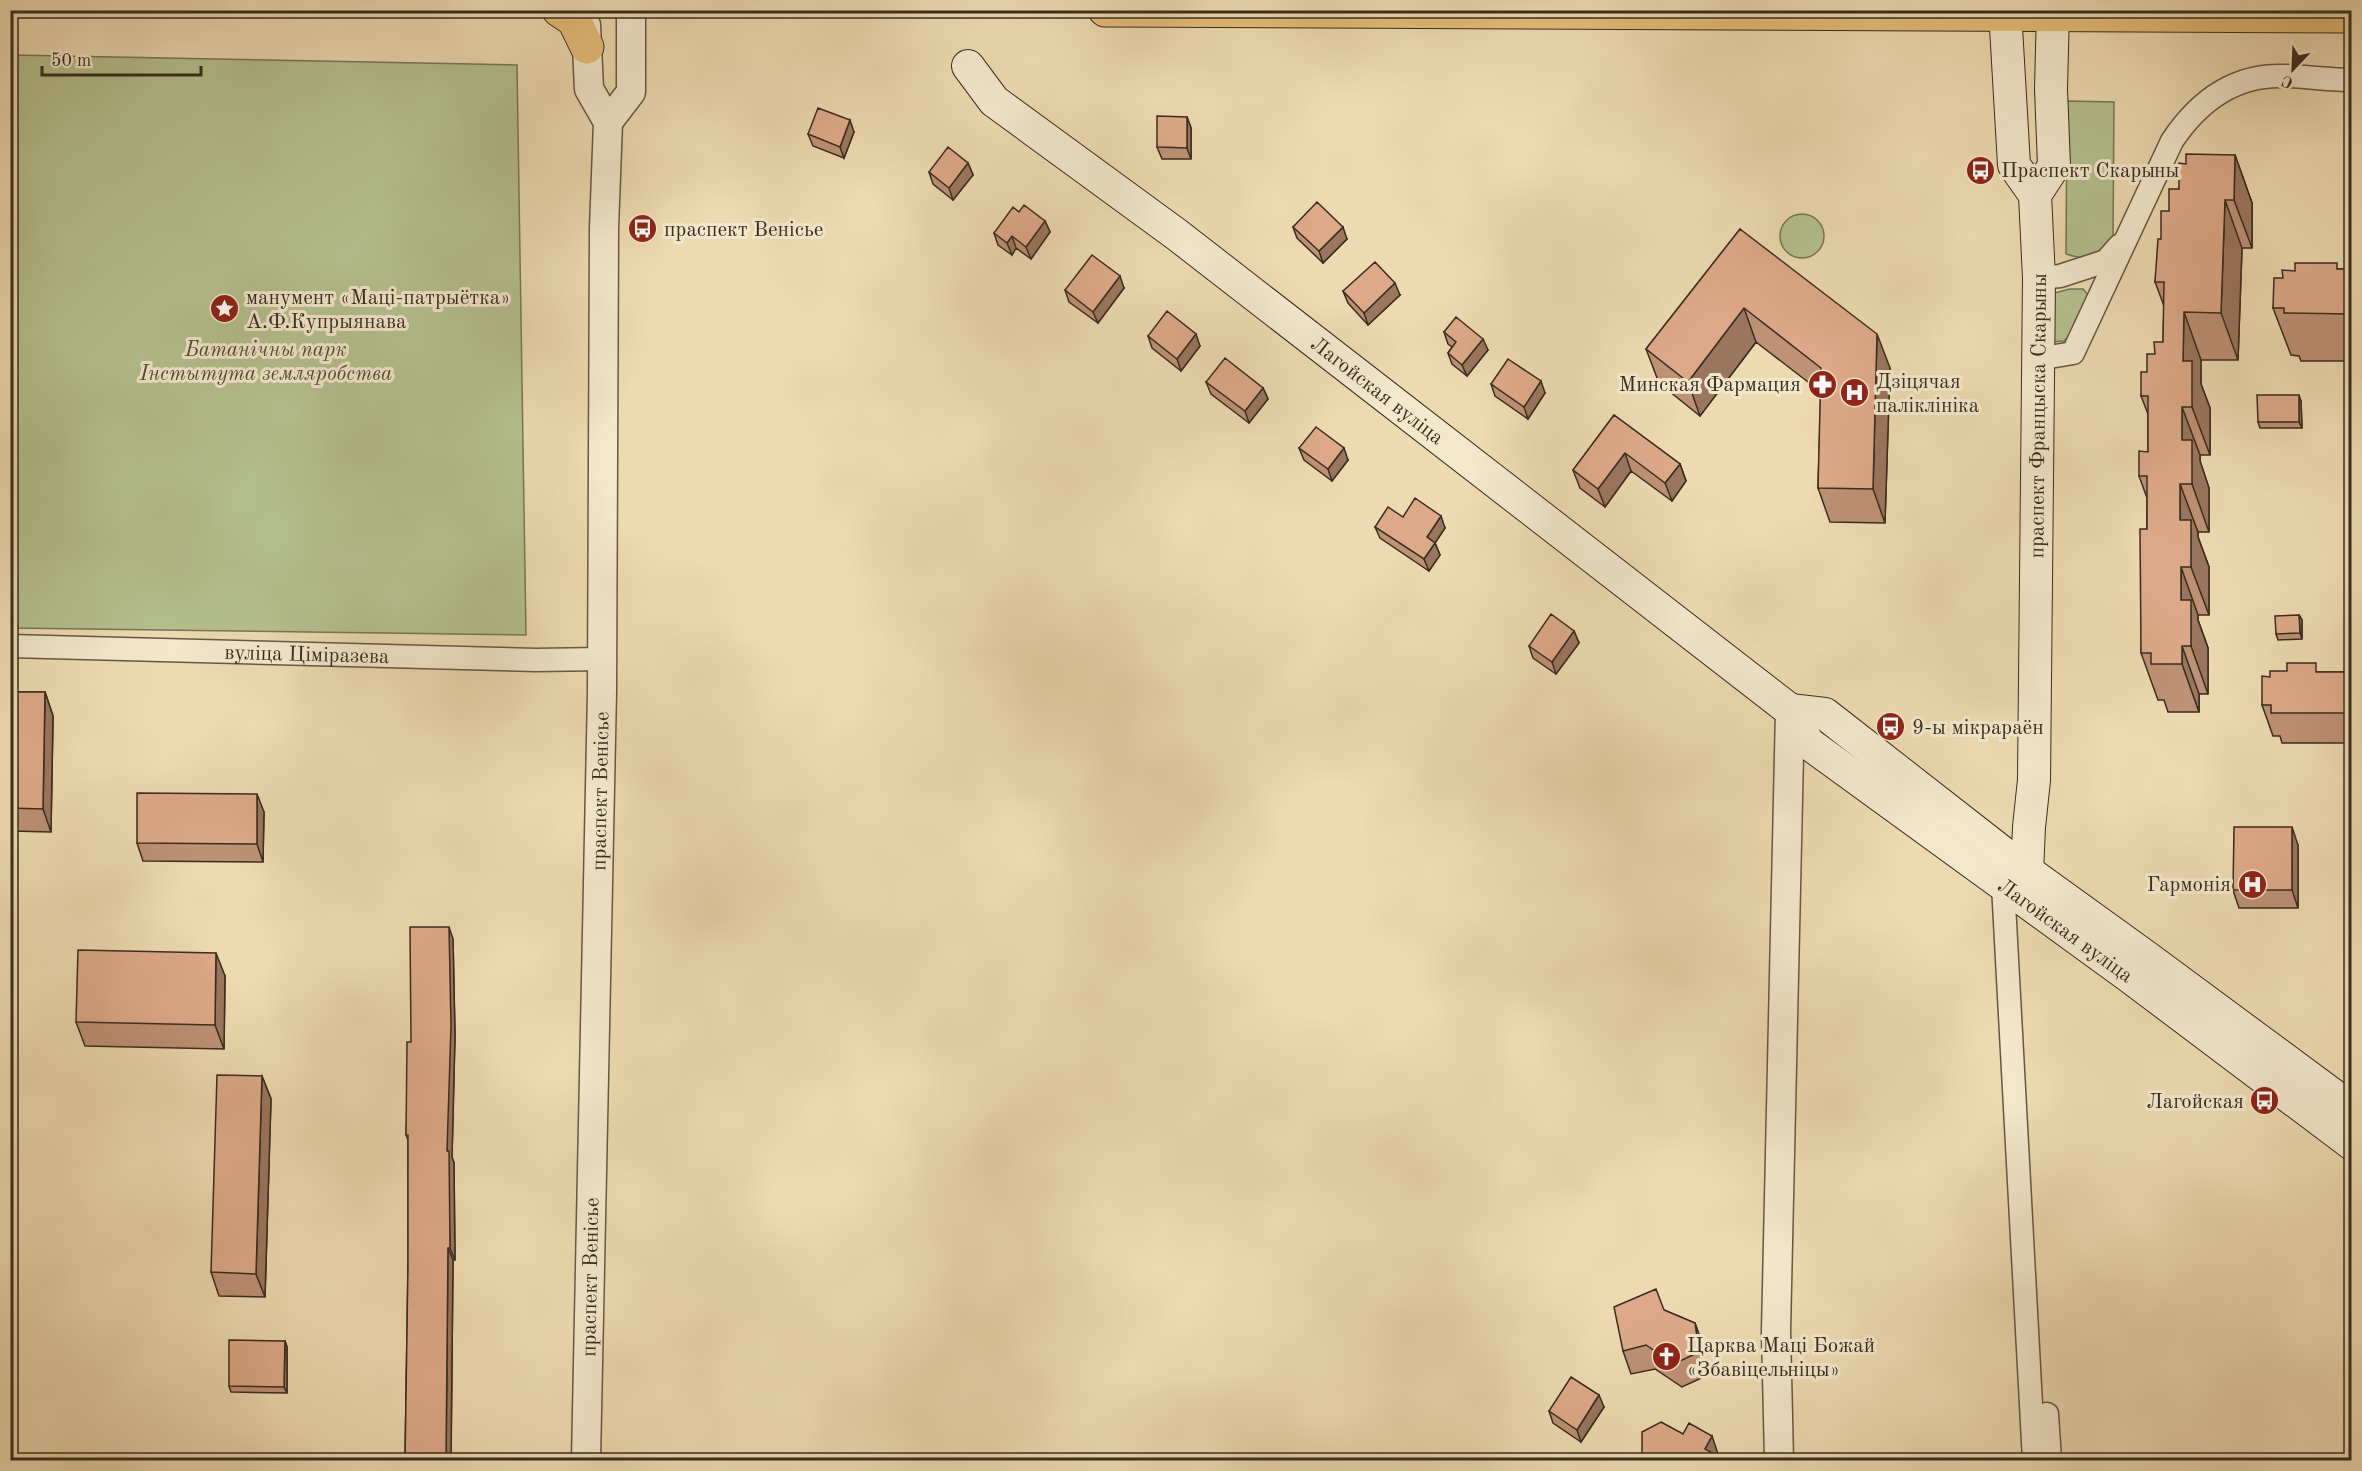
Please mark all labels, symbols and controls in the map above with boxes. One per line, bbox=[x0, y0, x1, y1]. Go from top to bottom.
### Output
scale bar bbox=[42, 39, 201, 77]
north arrow bbox=[2263, 39, 2323, 99]
text: 50 m bbox=[51, 52, 91, 70]
text: С bbox=[2280, 72, 2296, 90]
bus stop icon: Праспект Скарыны bbox=[1964, 154, 1996, 186]
place label: Праспект Скарыны bbox=[2001, 161, 2180, 182]
bus stop icon: праспект Венісье bbox=[627, 213, 659, 245]
place label: праспект Венісье bbox=[664, 220, 823, 241]
street label: праспект Францыска Скарыны bbox=[2027, 273, 2051, 559]
place label: манумент «Маці-патрыётка» А.Ф.Купрыянава bbox=[246, 288, 510, 333]
place icon: манумент «Маці-патрыётка» А.Ф.Купрыянава bbox=[209, 293, 241, 325]
street label: Лагойская вуліца bbox=[1306, 334, 1447, 449]
park label: Батанічны парк Інстытута земляробства bbox=[139, 340, 392, 385]
pharmacy icon: Минская Фармация bbox=[1806, 368, 1838, 400]
place label: Дзіцячая паліклініка bbox=[1876, 372, 1979, 417]
place label: Минская Фармация bbox=[1619, 375, 1801, 396]
hospital icon: Дзіцячая паліклініка bbox=[1839, 377, 1871, 409]
street label: вуліца Ціміразева bbox=[224, 643, 390, 668]
street label: праспект Венісье bbox=[589, 711, 614, 871]
bus stop icon: 9-ы мікрараён bbox=[1875, 711, 1907, 743]
place label: 9-ы мікрараён bbox=[1912, 718, 2044, 739]
hospital icon: Гармонія bbox=[2236, 868, 2268, 900]
street label: Лагойская вуліца bbox=[1993, 875, 2136, 987]
place label: Гармонія bbox=[2147, 875, 2231, 896]
bus stop icon: Лагойская bbox=[2249, 1085, 2281, 1117]
place label: Лагойская bbox=[2147, 1092, 2244, 1113]
street label: праспект Венісье bbox=[579, 1197, 603, 1357]
place label: Царква Маці Божай «Збавіцельніцы» bbox=[1687, 1336, 1875, 1381]
church icon: Царква Маці Божай «Збавіцельніцы» bbox=[1650, 1341, 1682, 1373]

